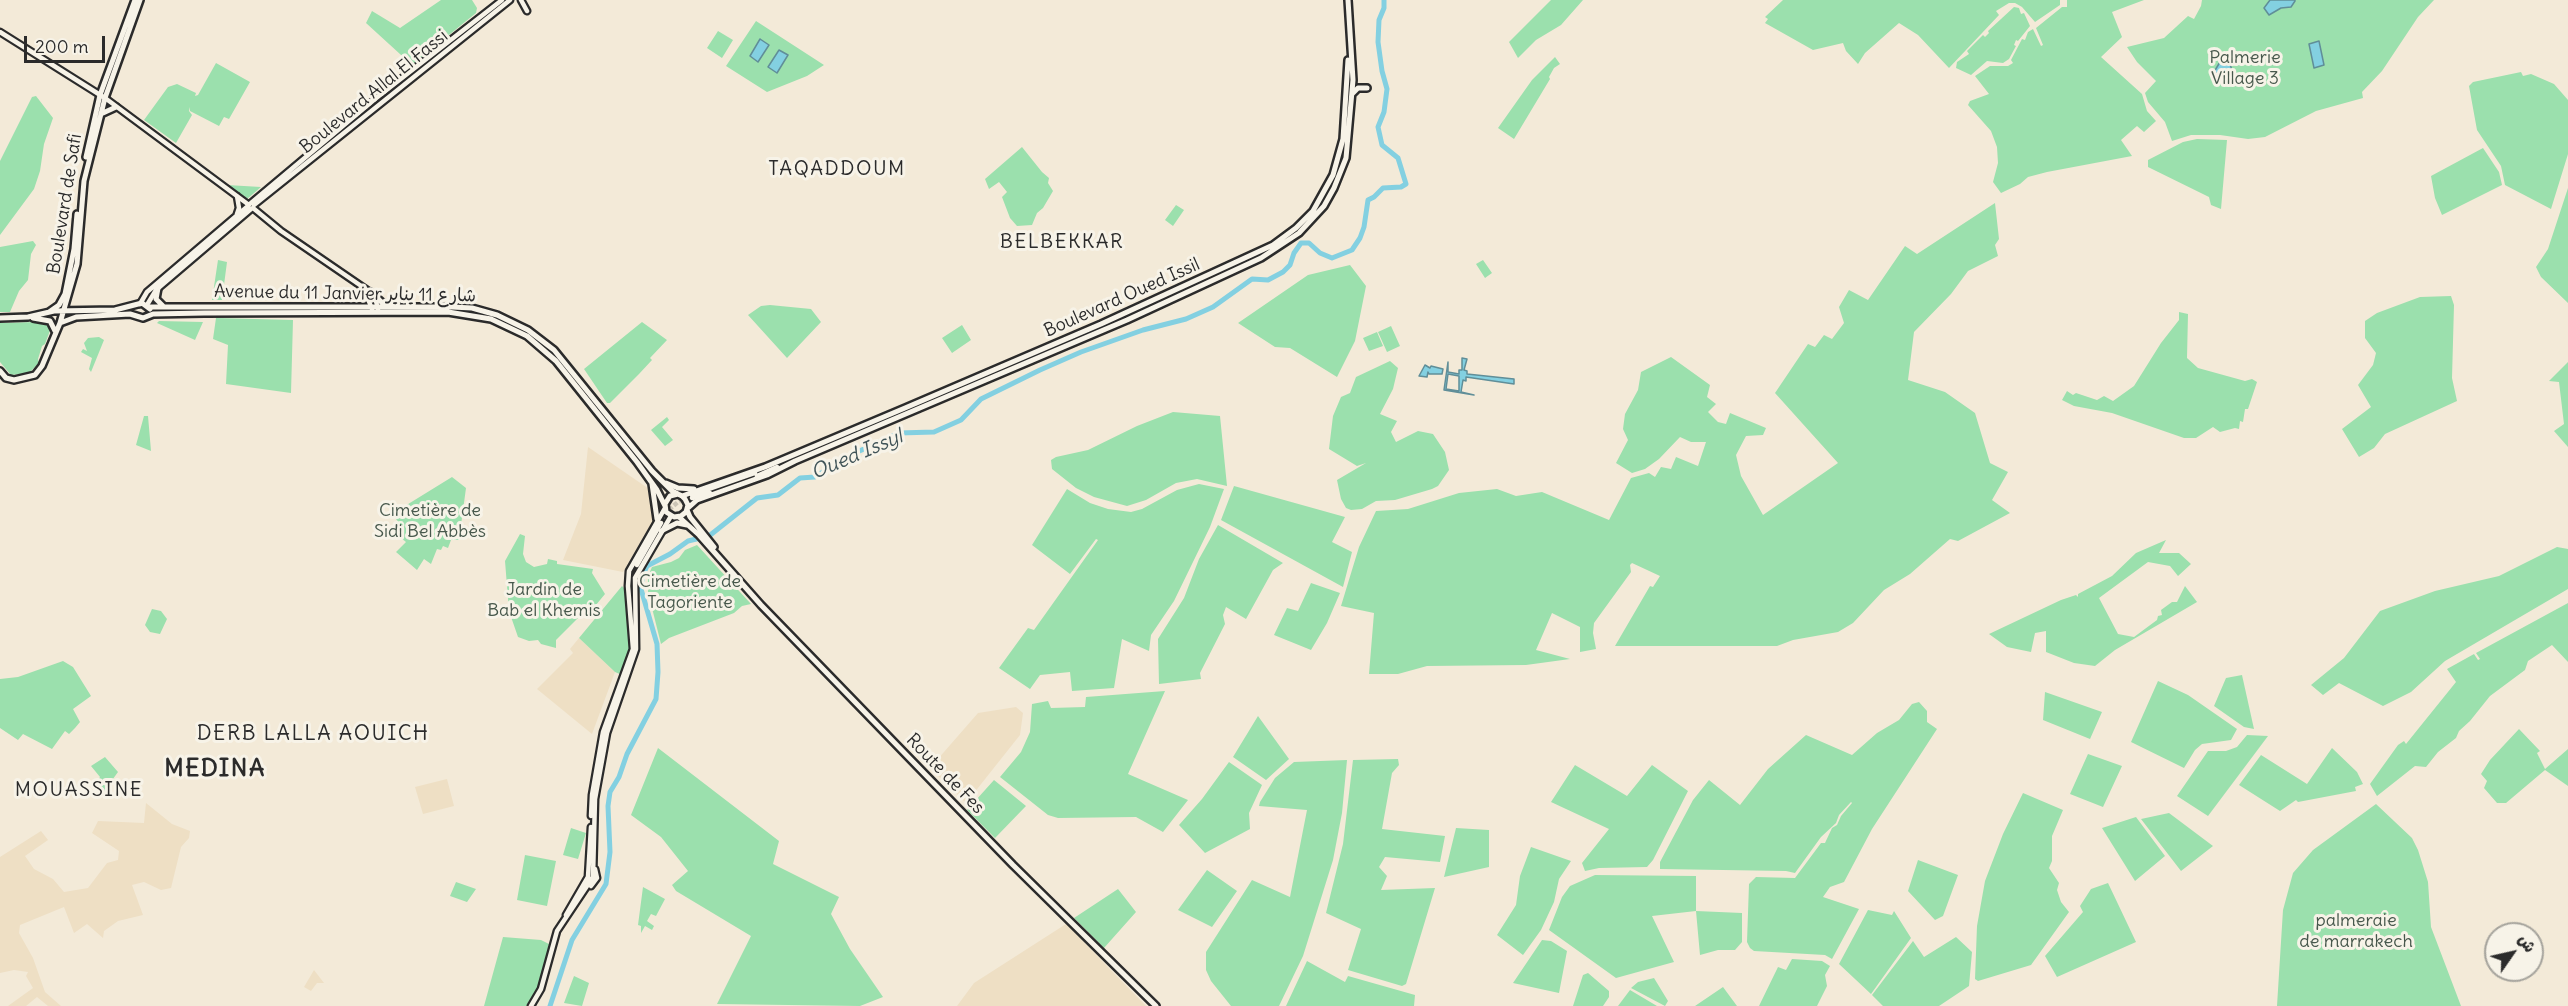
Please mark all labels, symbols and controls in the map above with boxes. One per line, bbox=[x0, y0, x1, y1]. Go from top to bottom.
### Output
scale bar bbox=[27, 24, 108, 62]
street label: Boulevard Allal El Fassi bbox=[296, 26, 452, 158]
text: 200 m bbox=[35, 35, 89, 58]
park label: Palmerie Village 3 bbox=[2209, 47, 2281, 90]
street label: Boulevard de Safi bbox=[43, 132, 87, 276]
district label: TAQADDOUM bbox=[768, 157, 906, 181]
district label: BELBEKKAR bbox=[1000, 230, 1124, 254]
street label: Boulevard Oued Issil bbox=[1041, 254, 1203, 342]
street label: Avenue du 11 Janvier شارع 11 يناير bbox=[214, 281, 476, 307]
water label: Oued Issyl bbox=[808, 425, 906, 485]
park label: Cimetière de Sidi Bel Abbès bbox=[374, 500, 486, 542]
park label: Cimetière de Tagoriente bbox=[639, 571, 741, 614]
park label: Jardin de Bab el Khemis bbox=[487, 579, 601, 622]
district label: DERB LALLA AOUICH bbox=[197, 721, 429, 747]
street label: Route de Fes bbox=[901, 729, 989, 819]
district label: MEDINA bbox=[164, 755, 266, 783]
district label: MOUASSINE bbox=[15, 778, 143, 802]
park label: palmeraie de marrakech bbox=[2299, 910, 2413, 952]
north arrow bbox=[2484, 922, 2544, 982]
text: ش bbox=[2514, 930, 2540, 956]

